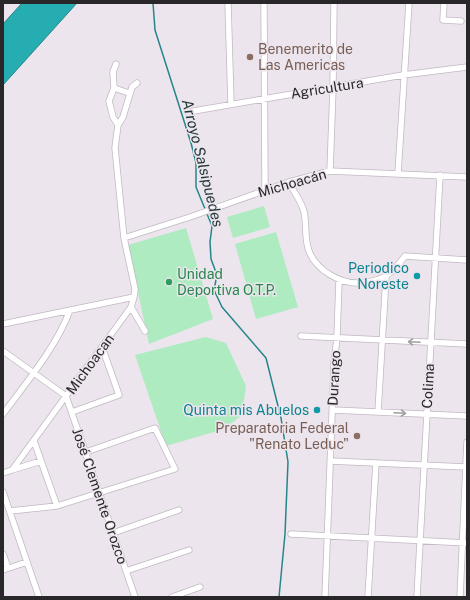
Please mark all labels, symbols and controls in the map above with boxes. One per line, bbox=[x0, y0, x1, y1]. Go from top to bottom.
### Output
place label: Benemerito de Las Americas bbox=[258, 41, 353, 73]
marker: Benemerito de Las Americas bbox=[245, 52, 255, 62]
street label: Agricultura bbox=[289, 74, 365, 102]
water label: Arroyo Salsipuedes bbox=[179, 97, 227, 229]
street label: Michoacán bbox=[256, 166, 328, 200]
place label: Periodico Noreste bbox=[348, 260, 409, 292]
place label: Unidad Deportiva O.T.P. bbox=[177, 266, 276, 298]
marker: Periodico Noreste bbox=[412, 271, 422, 281]
marker: Unidad Deportiva O.T.P. bbox=[164, 277, 174, 287]
street label: Michoacan bbox=[63, 331, 117, 397]
one-way arrow bbox=[408, 338, 421, 345]
street label: Durango bbox=[325, 350, 343, 406]
street label: Colima bbox=[419, 363, 437, 409]
place label: Quinta mis Abuelos bbox=[183, 402, 309, 418]
marker: Quinta mis Abuelos bbox=[312, 405, 322, 415]
one-way arrow bbox=[393, 409, 406, 417]
place label: Preparatoria Federal "Renato Leduc" bbox=[215, 420, 349, 452]
street label: José Clemente Orozco bbox=[69, 426, 131, 566]
marker: Preparatoria Federal "Renato Leduc" bbox=[352, 431, 362, 441]

